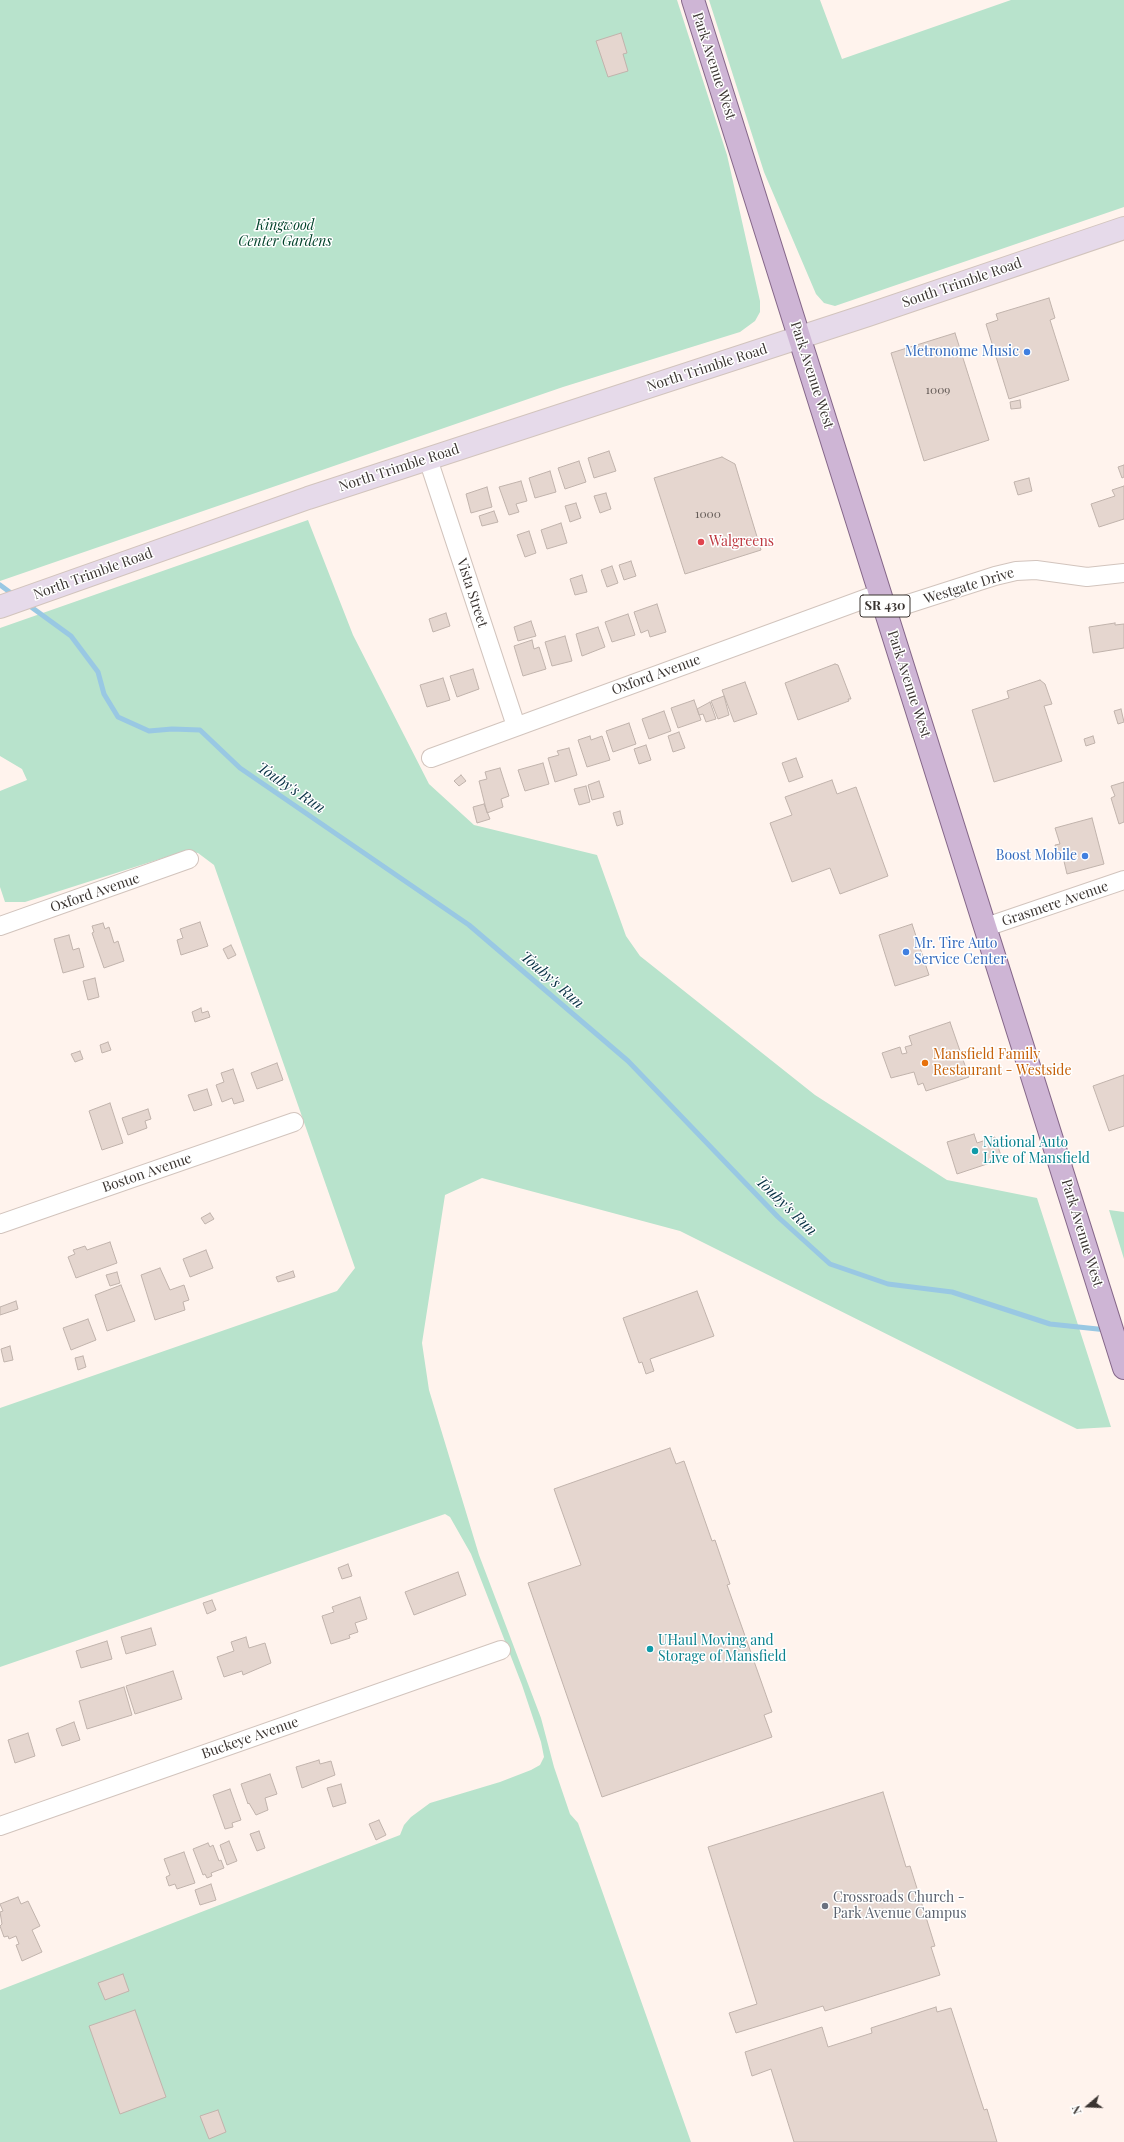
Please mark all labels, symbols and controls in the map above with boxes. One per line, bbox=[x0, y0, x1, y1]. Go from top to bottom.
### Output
street label: Park Avenue West bbox=[689, 10, 739, 122]
park label: Kingwood Center Gardens bbox=[238, 218, 332, 250]
street label: South Trimble Road bbox=[900, 255, 1024, 311]
street label: Park Avenue West bbox=[787, 319, 837, 431]
street label: North Trimble Road bbox=[645, 341, 769, 395]
place label: Metronome Music bbox=[905, 344, 1019, 360]
marker: Metronome Music bbox=[1022, 347, 1032, 357]
house number: 1009 bbox=[926, 383, 950, 397]
street label: North Trimble Road bbox=[337, 441, 461, 495]
house number: 1000 bbox=[695, 507, 721, 521]
place label: Walgreens bbox=[709, 534, 774, 550]
marker: Walgreens bbox=[696, 537, 706, 547]
street label: North Trimble Road bbox=[31, 545, 155, 603]
street label: Vista Street bbox=[453, 556, 491, 630]
street label: Westgate Drive bbox=[922, 564, 1016, 608]
road number: SR 430 bbox=[860, 595, 910, 617]
street label: Park Avenue West bbox=[884, 628, 934, 740]
street label: Oxford Avenue bbox=[609, 651, 703, 699]
water label: Touby's Run bbox=[254, 759, 328, 817]
place label: Boost Mobile bbox=[996, 848, 1077, 864]
marker: Boost Mobile bbox=[1080, 851, 1090, 861]
street label: Oxford Avenue bbox=[48, 870, 142, 916]
street label: Grasmere Avenue bbox=[1000, 878, 1110, 930]
place label: Mr. Tire Auto Service Center bbox=[914, 936, 1007, 968]
marker: Mr. Tire Auto Service Center bbox=[901, 947, 911, 957]
water label: Touby's Run bbox=[517, 948, 587, 1012]
place label: Mansfield Family Restaurant - Westside bbox=[933, 1047, 1072, 1080]
marker: Mansfield Family Restaurant - Westside bbox=[920, 1058, 930, 1068]
place label: National Auto Live of Mansfield bbox=[983, 1135, 1090, 1168]
marker: National Auto Live of Mansfield bbox=[970, 1146, 980, 1156]
street label: Boston Avenue bbox=[100, 1150, 194, 1196]
water label: Touby's Run bbox=[752, 1172, 820, 1240]
street label: Park Avenue West bbox=[1058, 1177, 1106, 1289]
place label: UHaul Moving and Storage of Mansfield bbox=[658, 1633, 787, 1666]
marker: UHaul Moving and Storage of Mansfield bbox=[645, 1644, 655, 1654]
street label: Buckeye Avenue bbox=[199, 1714, 301, 1762]
place label: Crossroads Church - Park Avenue Campus bbox=[833, 1890, 966, 1922]
marker: Crossroads Church - Park Avenue Campus bbox=[820, 1901, 830, 1911]
north arrow bbox=[1068, 2086, 1108, 2126]
text: N bbox=[1068, 2104, 1085, 2116]

